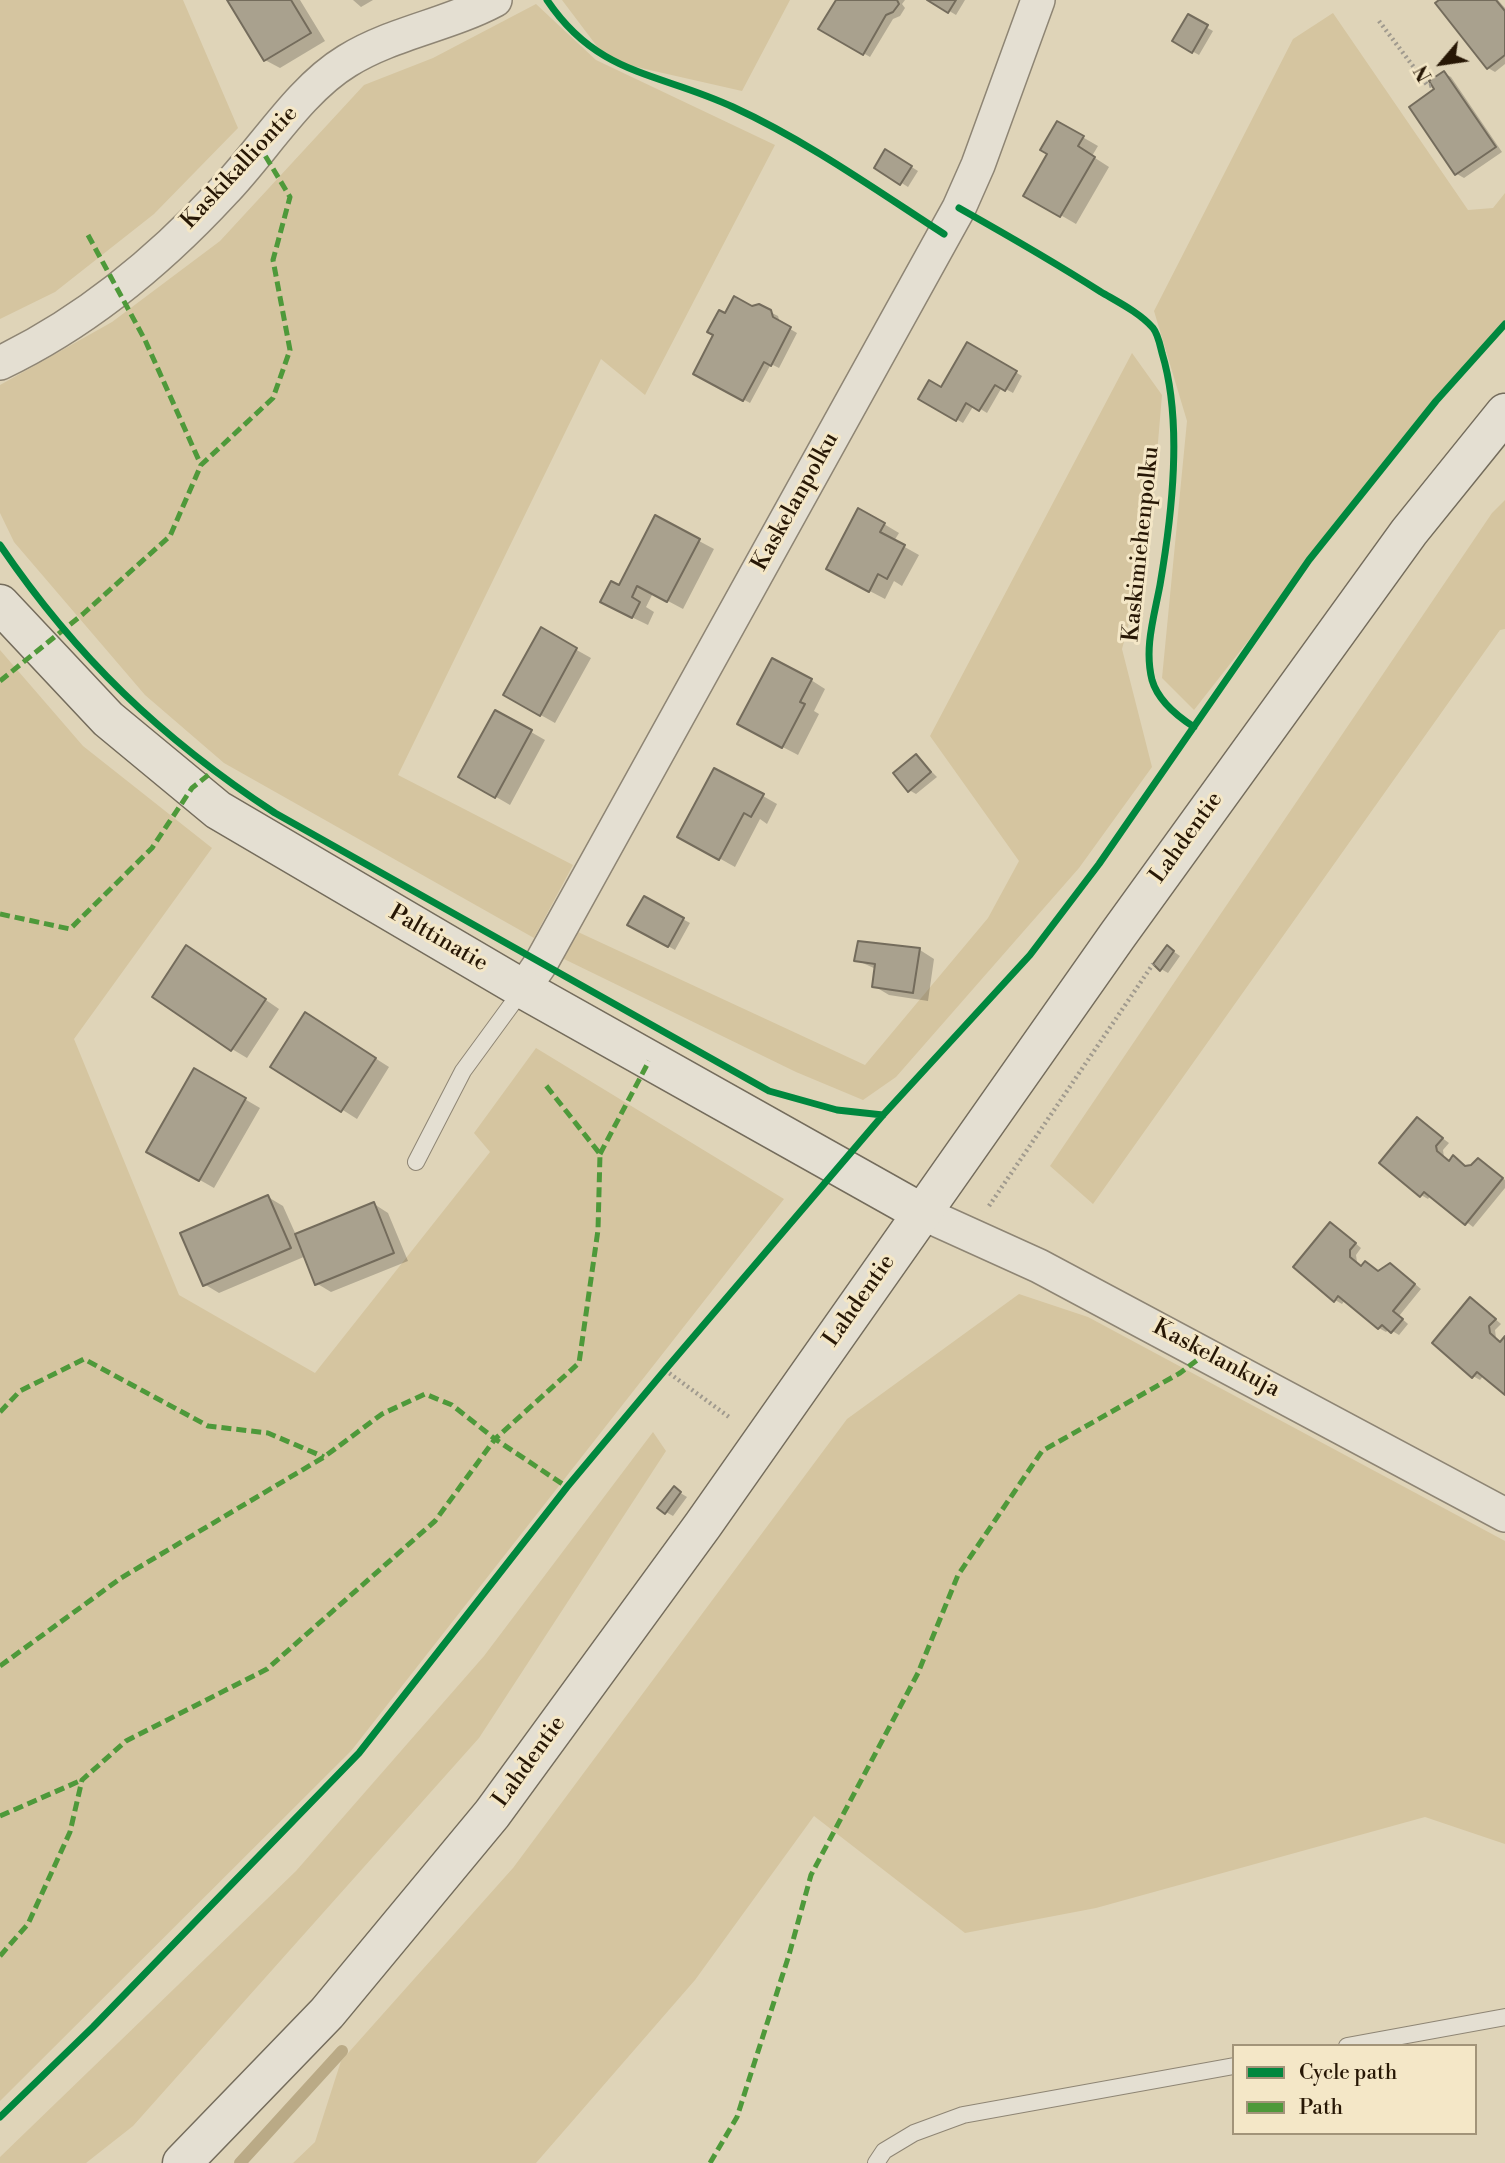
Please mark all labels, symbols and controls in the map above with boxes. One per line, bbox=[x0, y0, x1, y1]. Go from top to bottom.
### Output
north arrow bbox=[1407, 28, 1477, 98]
text: N bbox=[1409, 61, 1438, 86]
street label: Kaskikalliontie bbox=[176, 101, 304, 235]
street label: Kaskelanpolku bbox=[747, 428, 845, 576]
street label: Kaskimiehenpolku bbox=[1118, 445, 1166, 643]
street label: Lahdentie bbox=[1145, 787, 1229, 889]
street label: Palttinatie bbox=[384, 900, 492, 978]
street label: Lahdentie bbox=[818, 1250, 902, 1352]
street label: Kaskelankuja bbox=[1148, 1314, 1284, 1404]
street label: Lahdentie bbox=[488, 1711, 572, 1813]
legend bbox=[1232, 2044, 1477, 2135]
text: Cycle path bbox=[1299, 2060, 1397, 2086]
text: Path bbox=[1299, 2095, 1343, 2121]

